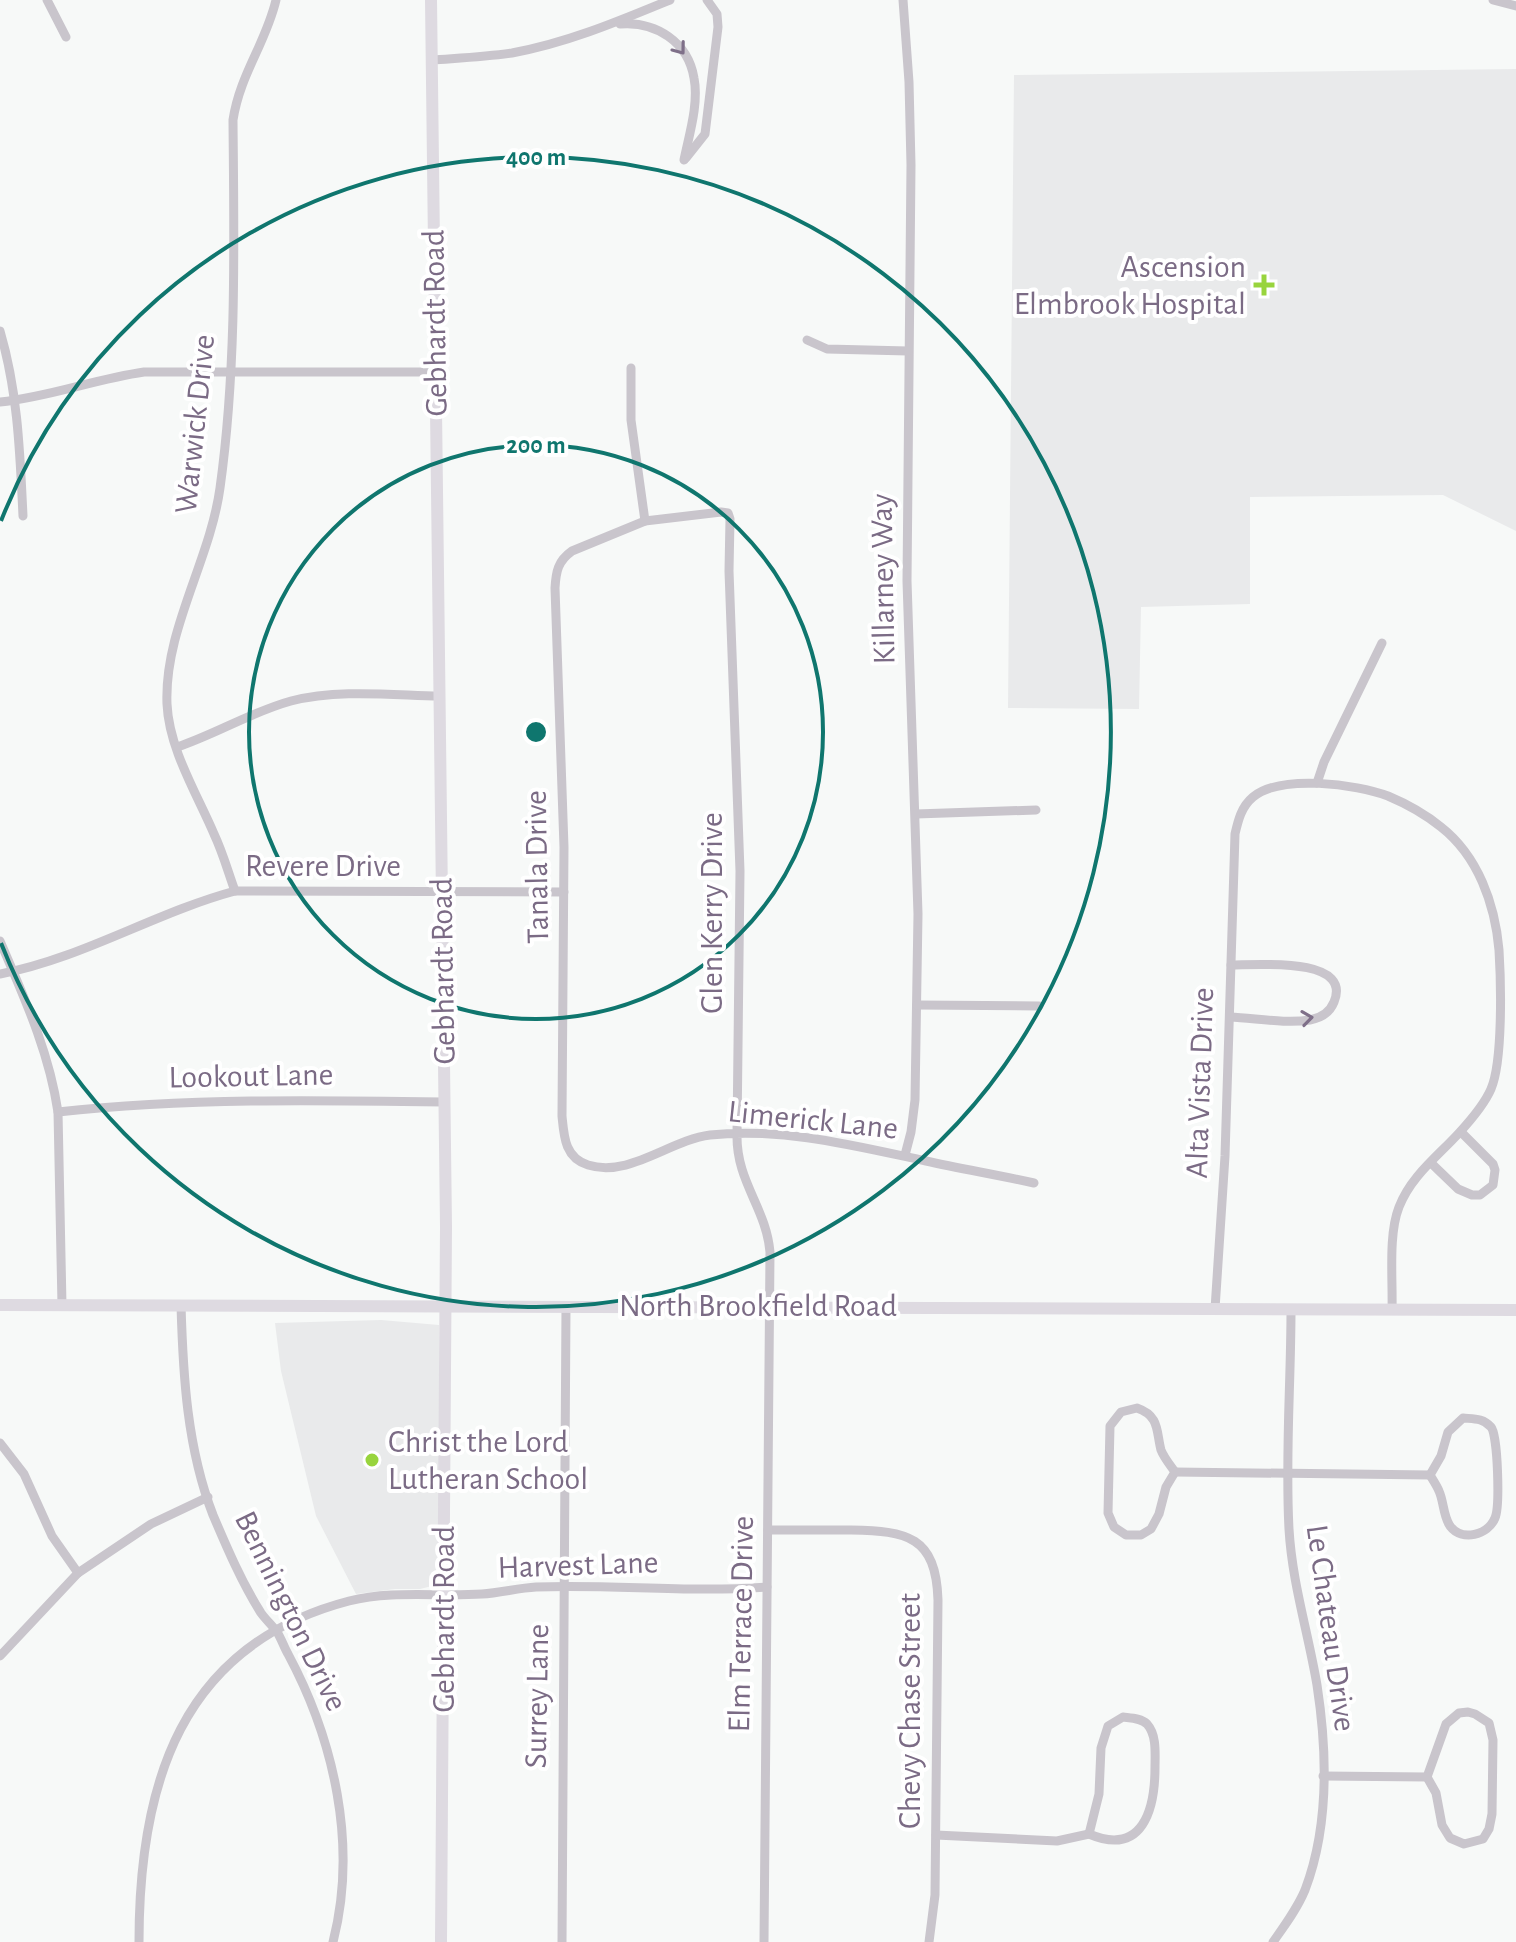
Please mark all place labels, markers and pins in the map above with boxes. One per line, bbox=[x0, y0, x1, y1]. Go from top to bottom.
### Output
place label: Ascension Elmbrook Hospital bbox=[1014, 251, 1246, 320]
marker: Ascension Elmbrook Hospital bbox=[1253, 274, 1275, 296]
centre of rings bbox=[522, 718, 550, 746]
place label: Christ the Lord Lutheran School bbox=[388, 1426, 588, 1495]
marker: Christ the Lord Lutheran School bbox=[363, 1451, 381, 1469]

